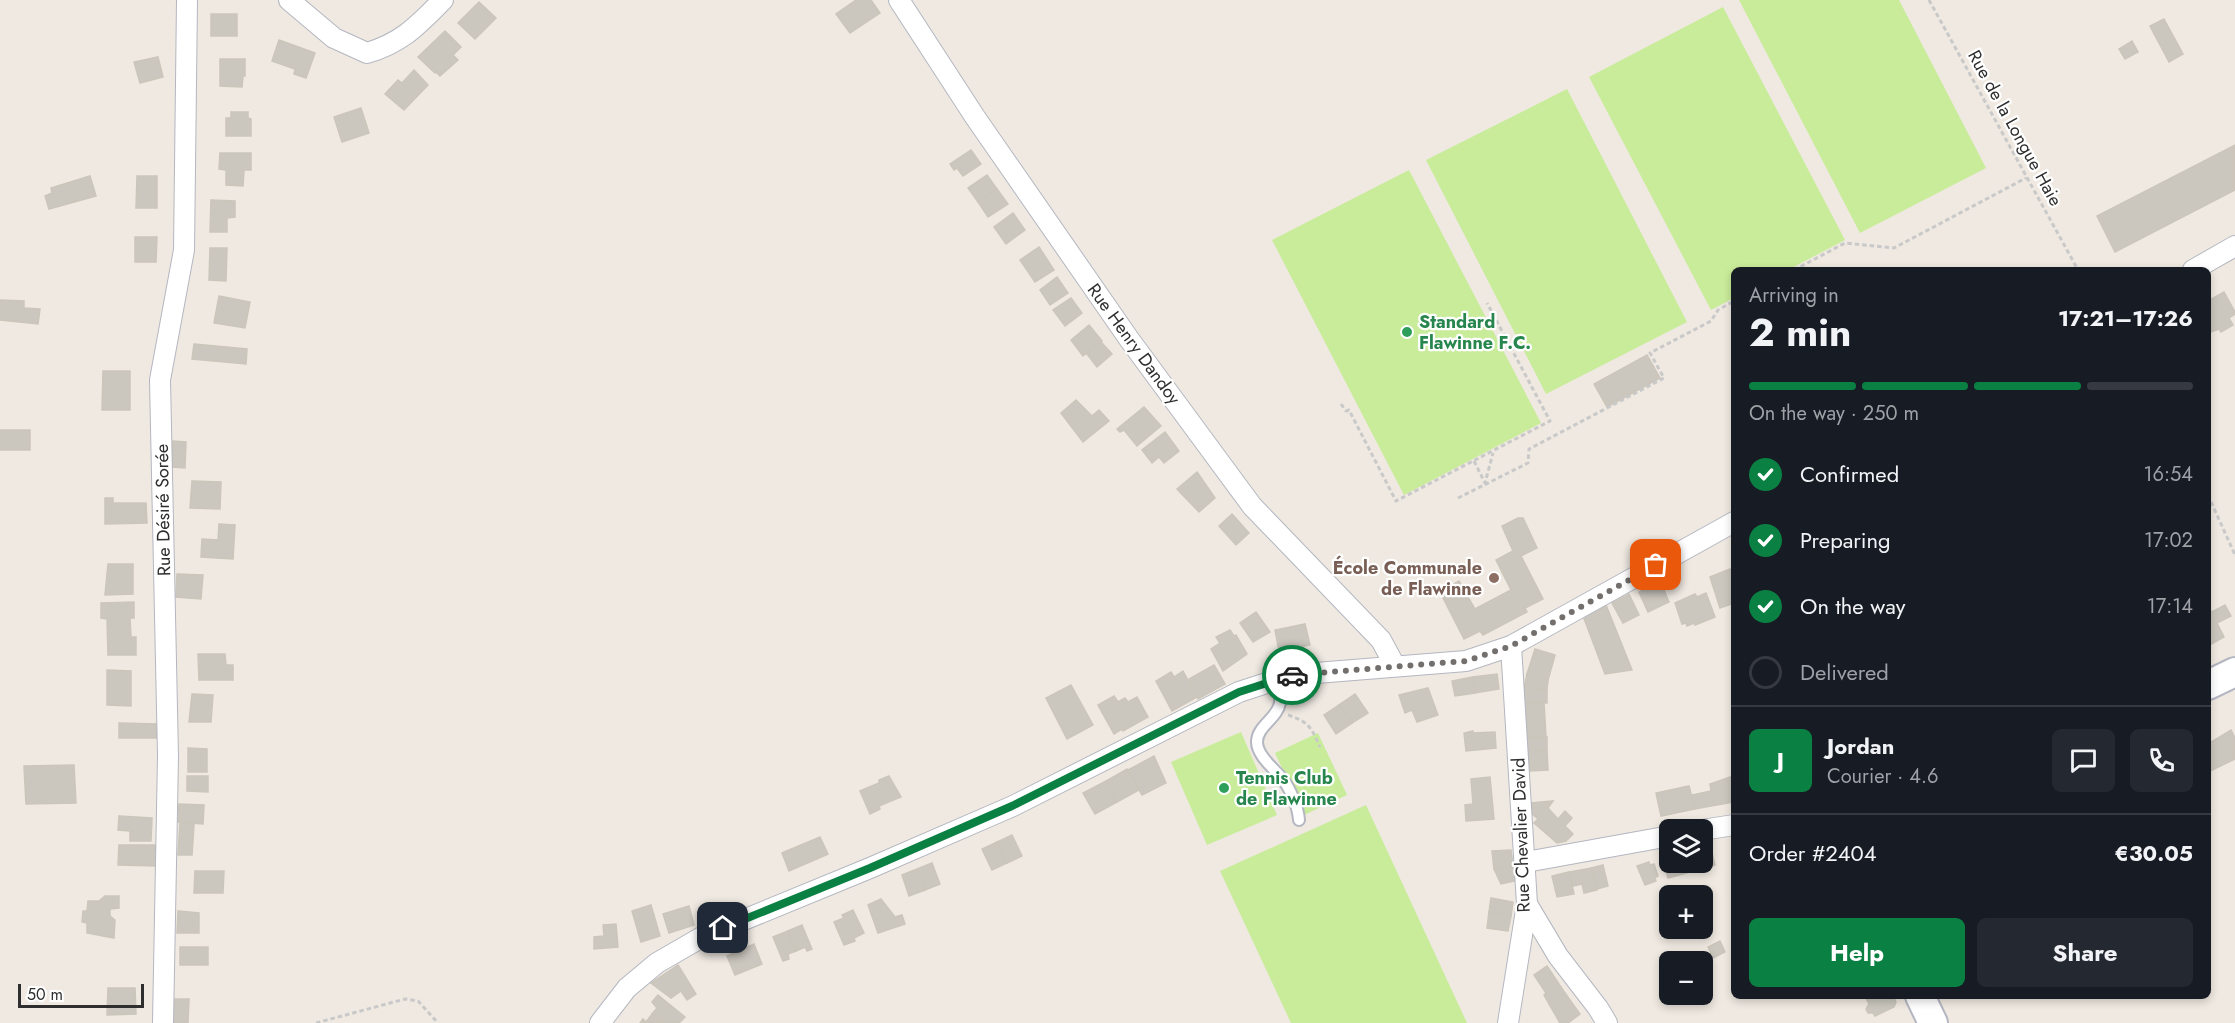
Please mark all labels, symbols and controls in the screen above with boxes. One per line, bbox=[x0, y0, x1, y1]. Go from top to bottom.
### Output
street label: Rue de la Longue Haie bbox=[1961, 45, 2069, 211]
street label: Rue Henry Dandoy bbox=[1081, 278, 1187, 410]
text: Arriving in bbox=[1749, 281, 1839, 310]
text: 17:21–17:26 bbox=[2058, 302, 2193, 334]
text: 2 min bbox=[1749, 304, 1851, 361]
place label: Standard Flawinne F.C. bbox=[1419, 309, 1531, 356]
marker: Standard Flawinne F.C. bbox=[1400, 325, 1414, 339]
text: On the way · 250 m bbox=[1749, 399, 1919, 428]
street label: Rue Désiré Sorée bbox=[149, 444, 177, 576]
icon: check bbox=[1749, 458, 1782, 491]
text: Confirmed bbox=[1800, 458, 1899, 490]
text: 16:54 bbox=[2144, 460, 2193, 489]
icon: check bbox=[1749, 524, 1782, 557]
text: Preparing bbox=[1800, 524, 1891, 556]
text: 17:02 bbox=[2144, 526, 2193, 555]
pin bbox=[1630, 539, 1681, 590]
icon: bag bbox=[1639, 548, 1672, 581]
place label: École Communale de Flawinne bbox=[1333, 555, 1482, 602]
marker: École Communale de Flawinne bbox=[1487, 571, 1501, 585]
icon: check bbox=[1749, 590, 1782, 623]
text: On the way bbox=[1800, 590, 1905, 622]
text: 17:14 bbox=[2147, 592, 2193, 621]
courier bbox=[1262, 645, 1322, 705]
text: Delivered bbox=[1800, 656, 1889, 688]
icon: car bbox=[1276, 659, 1309, 692]
button: chat bbox=[2052, 729, 2115, 792]
button: phone bbox=[2130, 729, 2193, 792]
text: Jordan bbox=[1827, 730, 1894, 762]
text: J bbox=[1777, 744, 1784, 776]
street label: Rue Chevalier David bbox=[1505, 757, 1537, 913]
text: Courier · 4.6 bbox=[1827, 762, 1939, 791]
place label: Tennis Club de Flawinne bbox=[1236, 765, 1337, 812]
marker: Tennis Club de Flawinne bbox=[1217, 781, 1231, 795]
map controls bbox=[1659, 819, 1713, 1005]
button: layers bbox=[1659, 819, 1713, 873]
text: Order #2404 bbox=[1749, 837, 1877, 869]
text: €30.05 bbox=[2115, 837, 2193, 869]
button: + bbox=[1659, 885, 1713, 939]
pin bbox=[697, 902, 748, 953]
icon: home bbox=[706, 911, 739, 944]
button: Help bbox=[1749, 918, 1965, 987]
button: Share bbox=[1977, 918, 2193, 987]
button: − bbox=[1659, 951, 1713, 1005]
scale bar bbox=[18, 981, 144, 1008]
text: 50 m bbox=[27, 983, 63, 1006]

